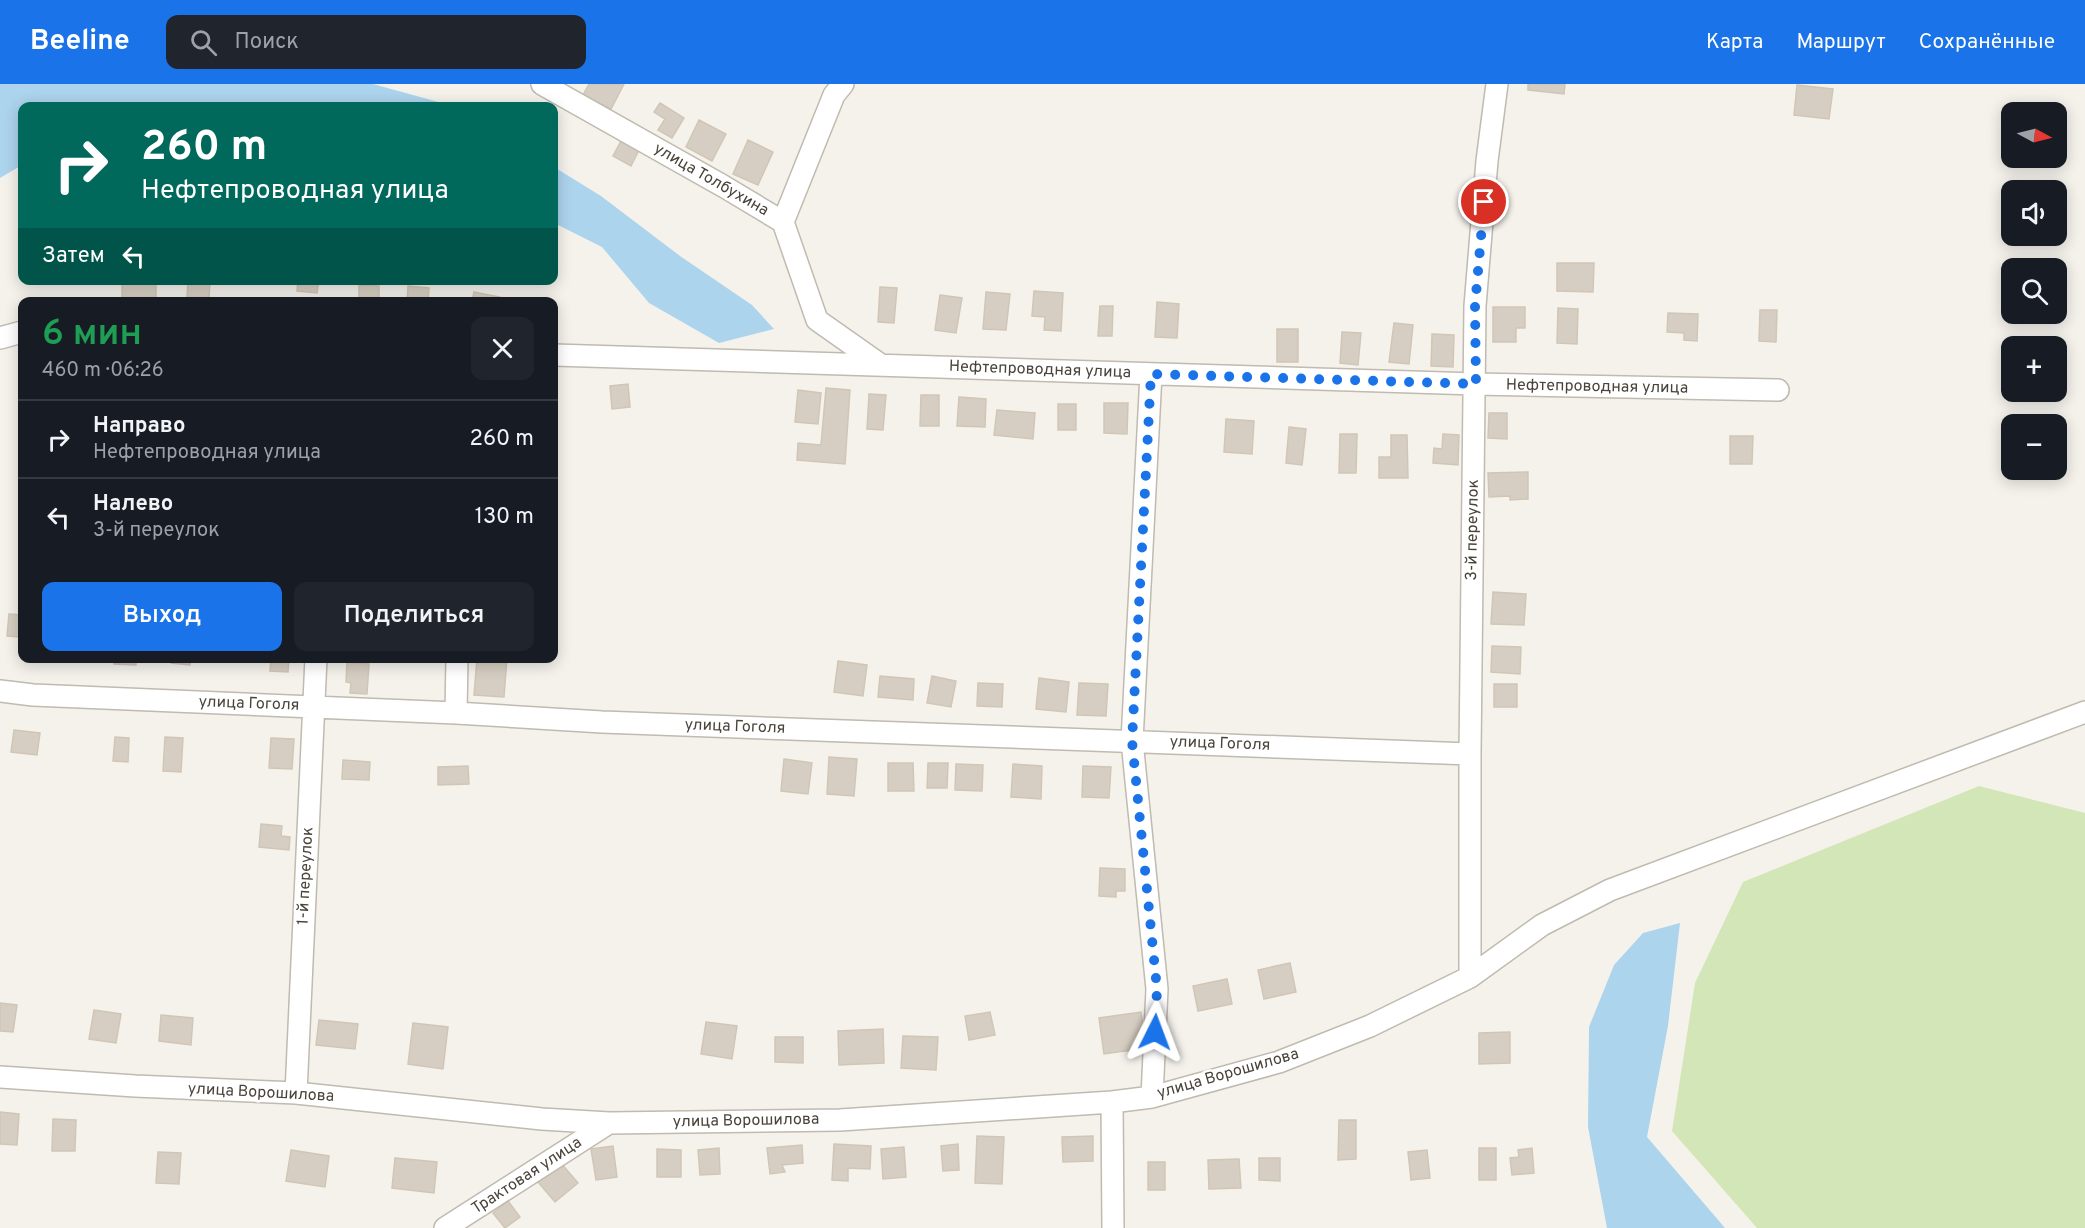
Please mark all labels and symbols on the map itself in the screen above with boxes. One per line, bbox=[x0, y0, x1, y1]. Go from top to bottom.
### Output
north arrow bbox=[2001, 102, 2067, 168]
street label: улица Толбухина bbox=[650, 139, 772, 221]
pin bbox=[1458, 176, 1509, 227]
street label: Нефтепроводная улица bbox=[949, 357, 1131, 383]
street label: Нефтепроводная улица bbox=[1506, 375, 1688, 399]
street label: 3-й переулок bbox=[1462, 479, 1484, 581]
street label: улица Гоголя bbox=[198, 692, 300, 716]
street label: улица Гоголя bbox=[684, 715, 786, 739]
street label: улица Гоголя bbox=[1169, 732, 1271, 756]
street label: 1-й переулок bbox=[293, 826, 319, 926]
position arrow bbox=[1123, 1000, 1187, 1064]
street label: улица Ворошилова bbox=[1155, 1044, 1301, 1104]
street label: улица Ворошилова bbox=[187, 1079, 335, 1107]
street label: улица Ворошилова bbox=[673, 1110, 819, 1132]
street label: Трактовая улица bbox=[468, 1133, 586, 1219]

